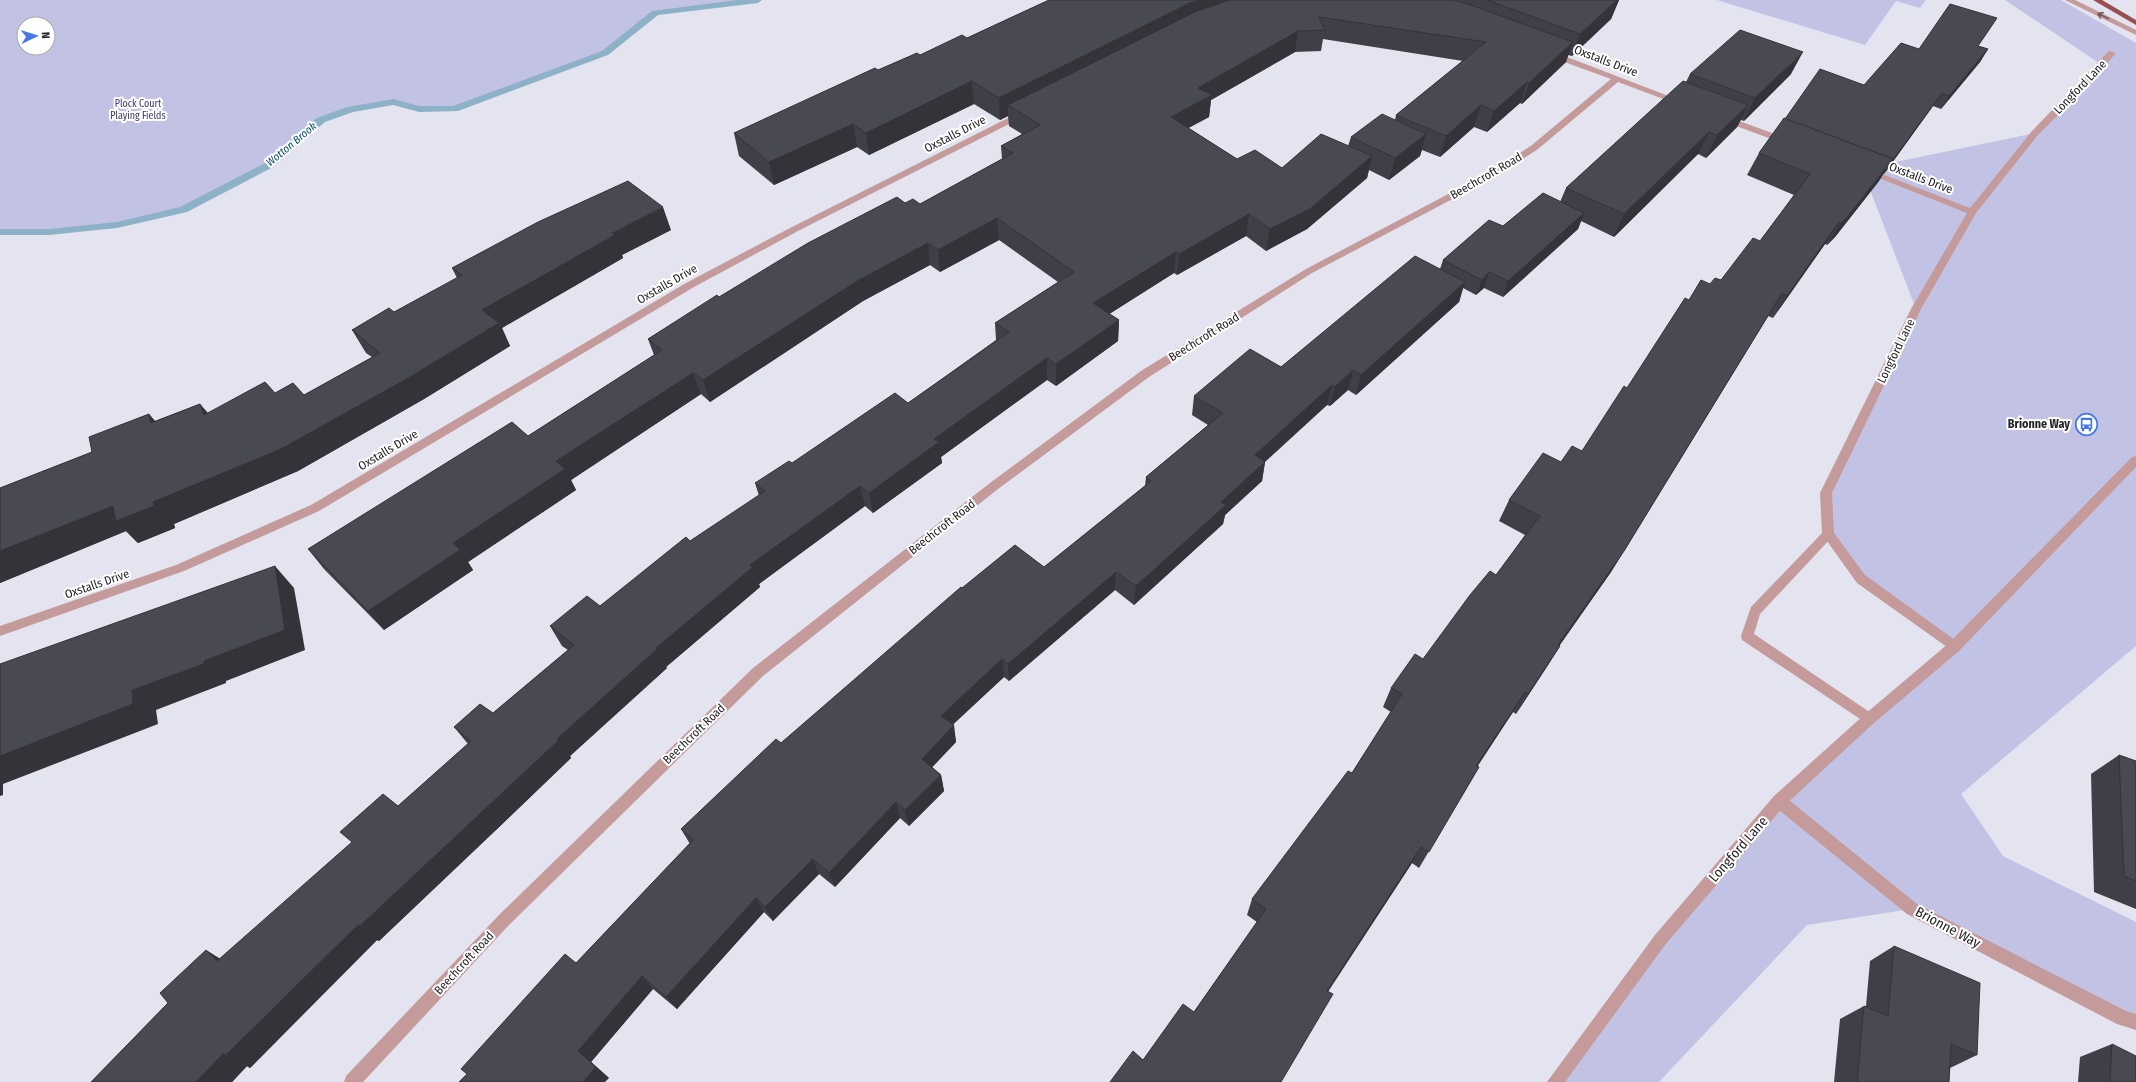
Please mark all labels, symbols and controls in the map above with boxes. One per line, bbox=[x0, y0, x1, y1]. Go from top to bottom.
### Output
one-way arrow bbox=[2097, 12, 2109, 20]
north arrow bbox=[16, 16, 56, 56]
text: N bbox=[39, 32, 52, 39]
street label: Oxstalls Drive bbox=[1572, 42, 1640, 80]
street label: Longford Lane bbox=[2051, 57, 2109, 117]
park label: Plock Court Playing Fields bbox=[110, 98, 166, 122]
street label: Oxstalls Drive bbox=[922, 113, 988, 155]
water label: Wotton Brook bbox=[264, 119, 319, 169]
street label: Beechcroft Road bbox=[1448, 150, 1524, 202]
street label: Oxstalls Drive bbox=[1887, 159, 1955, 197]
street label: Oxstalls Drive bbox=[634, 261, 700, 307]
street label: Beechcroft Road bbox=[1166, 310, 1242, 364]
street label: Longford Lane bbox=[1874, 317, 1918, 385]
bus stop icon: Brionne Way bbox=[2073, 411, 2099, 437]
place label: Brionne Way bbox=[2008, 417, 2070, 431]
street label: Oxstalls Drive bbox=[356, 427, 420, 473]
street label: Beechcroft Road bbox=[906, 497, 978, 557]
street label: Oxstalls Drive bbox=[63, 566, 131, 602]
street label: Beechcroft Road bbox=[660, 701, 728, 767]
street label: Longford Lane bbox=[1705, 813, 1772, 886]
street label: Brionne Way bbox=[1912, 903, 1984, 952]
street label: Beechcroft Road bbox=[431, 929, 497, 997]

